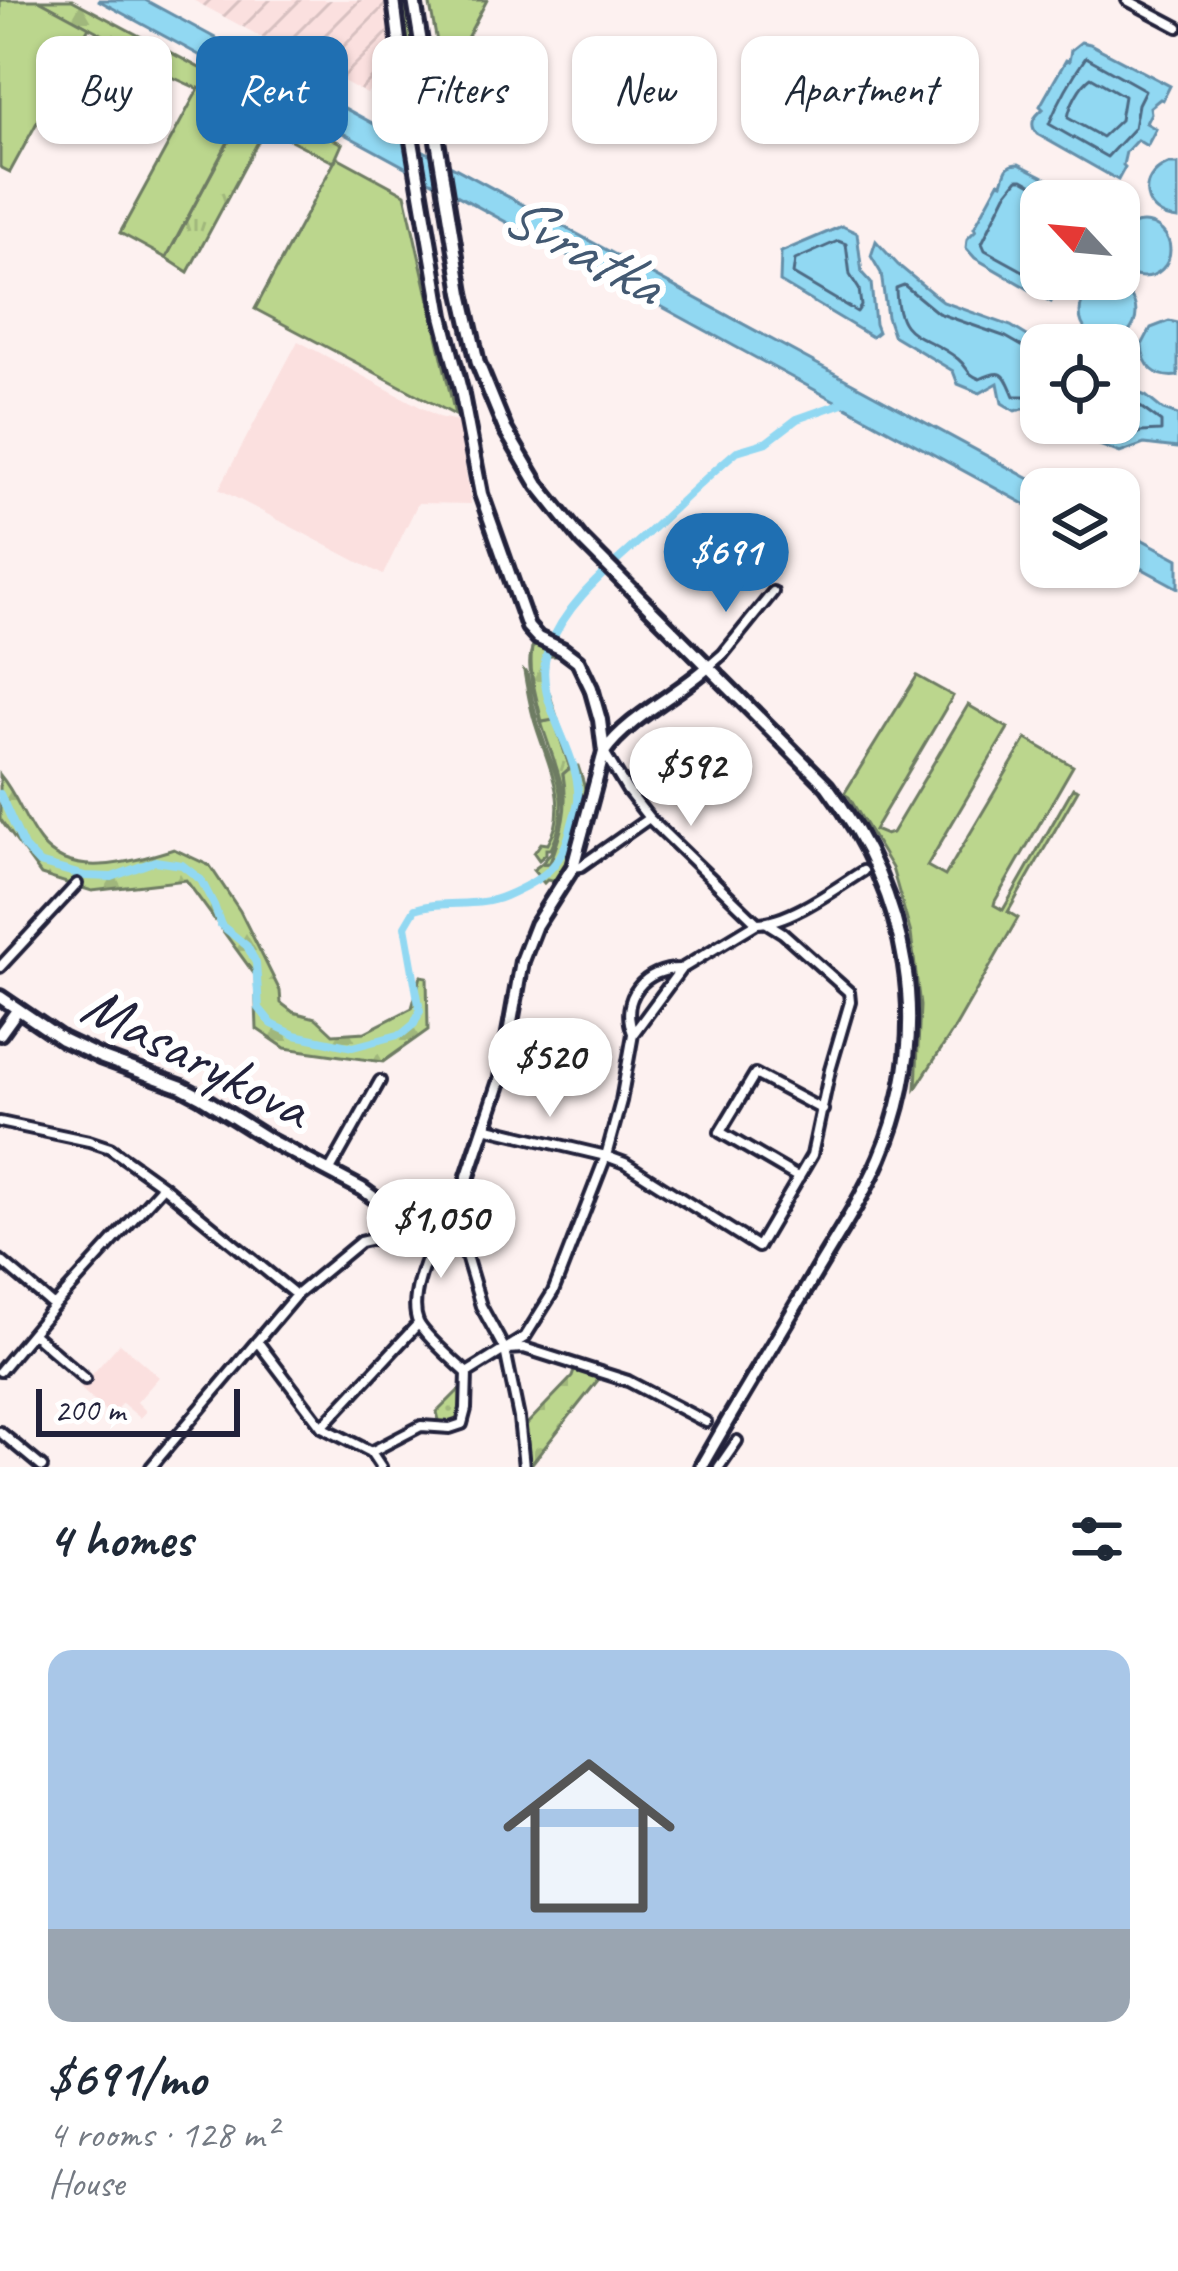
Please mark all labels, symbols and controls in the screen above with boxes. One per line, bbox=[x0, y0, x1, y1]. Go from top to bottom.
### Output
chip: Buy bbox=[36, 36, 172, 144]
chip: Rent bbox=[196, 36, 348, 144]
chip: Filters bbox=[372, 36, 548, 144]
chip: New bbox=[572, 36, 717, 144]
chip: Apartment bbox=[741, 36, 979, 144]
water label: Svratka bbox=[490, 174, 680, 325]
north arrow bbox=[1020, 180, 1140, 300]
map controls bbox=[1020, 180, 1140, 588]
button: locate bbox=[1020, 324, 1140, 444]
button: layers bbox=[1020, 468, 1140, 588]
pin: $691 bbox=[655, 513, 797, 615]
text: $691 bbox=[691, 527, 761, 576]
pin: $592 bbox=[620, 727, 762, 829]
text: $592 bbox=[656, 741, 726, 790]
street label: Masarykova bbox=[70, 966, 326, 1147]
pin: $520 bbox=[479, 1018, 621, 1120]
text: $520 bbox=[515, 1032, 585, 1081]
pin: $1,050 bbox=[343, 1179, 539, 1281]
text: $1,050 bbox=[394, 1193, 488, 1242]
scale bar bbox=[36, 1383, 240, 1436]
text: 200 m bbox=[54, 1389, 125, 1431]
icon: filters bbox=[1064, 1506, 1130, 1572]
text: 4 homes bbox=[48, 1507, 192, 1571]
icon: home bbox=[481, 1728, 697, 1944]
text: $691/mo bbox=[48, 2046, 206, 2110]
text: 4 rooms · 128 m² bbox=[48, 2110, 276, 2159]
text: House bbox=[48, 2159, 124, 2208]

